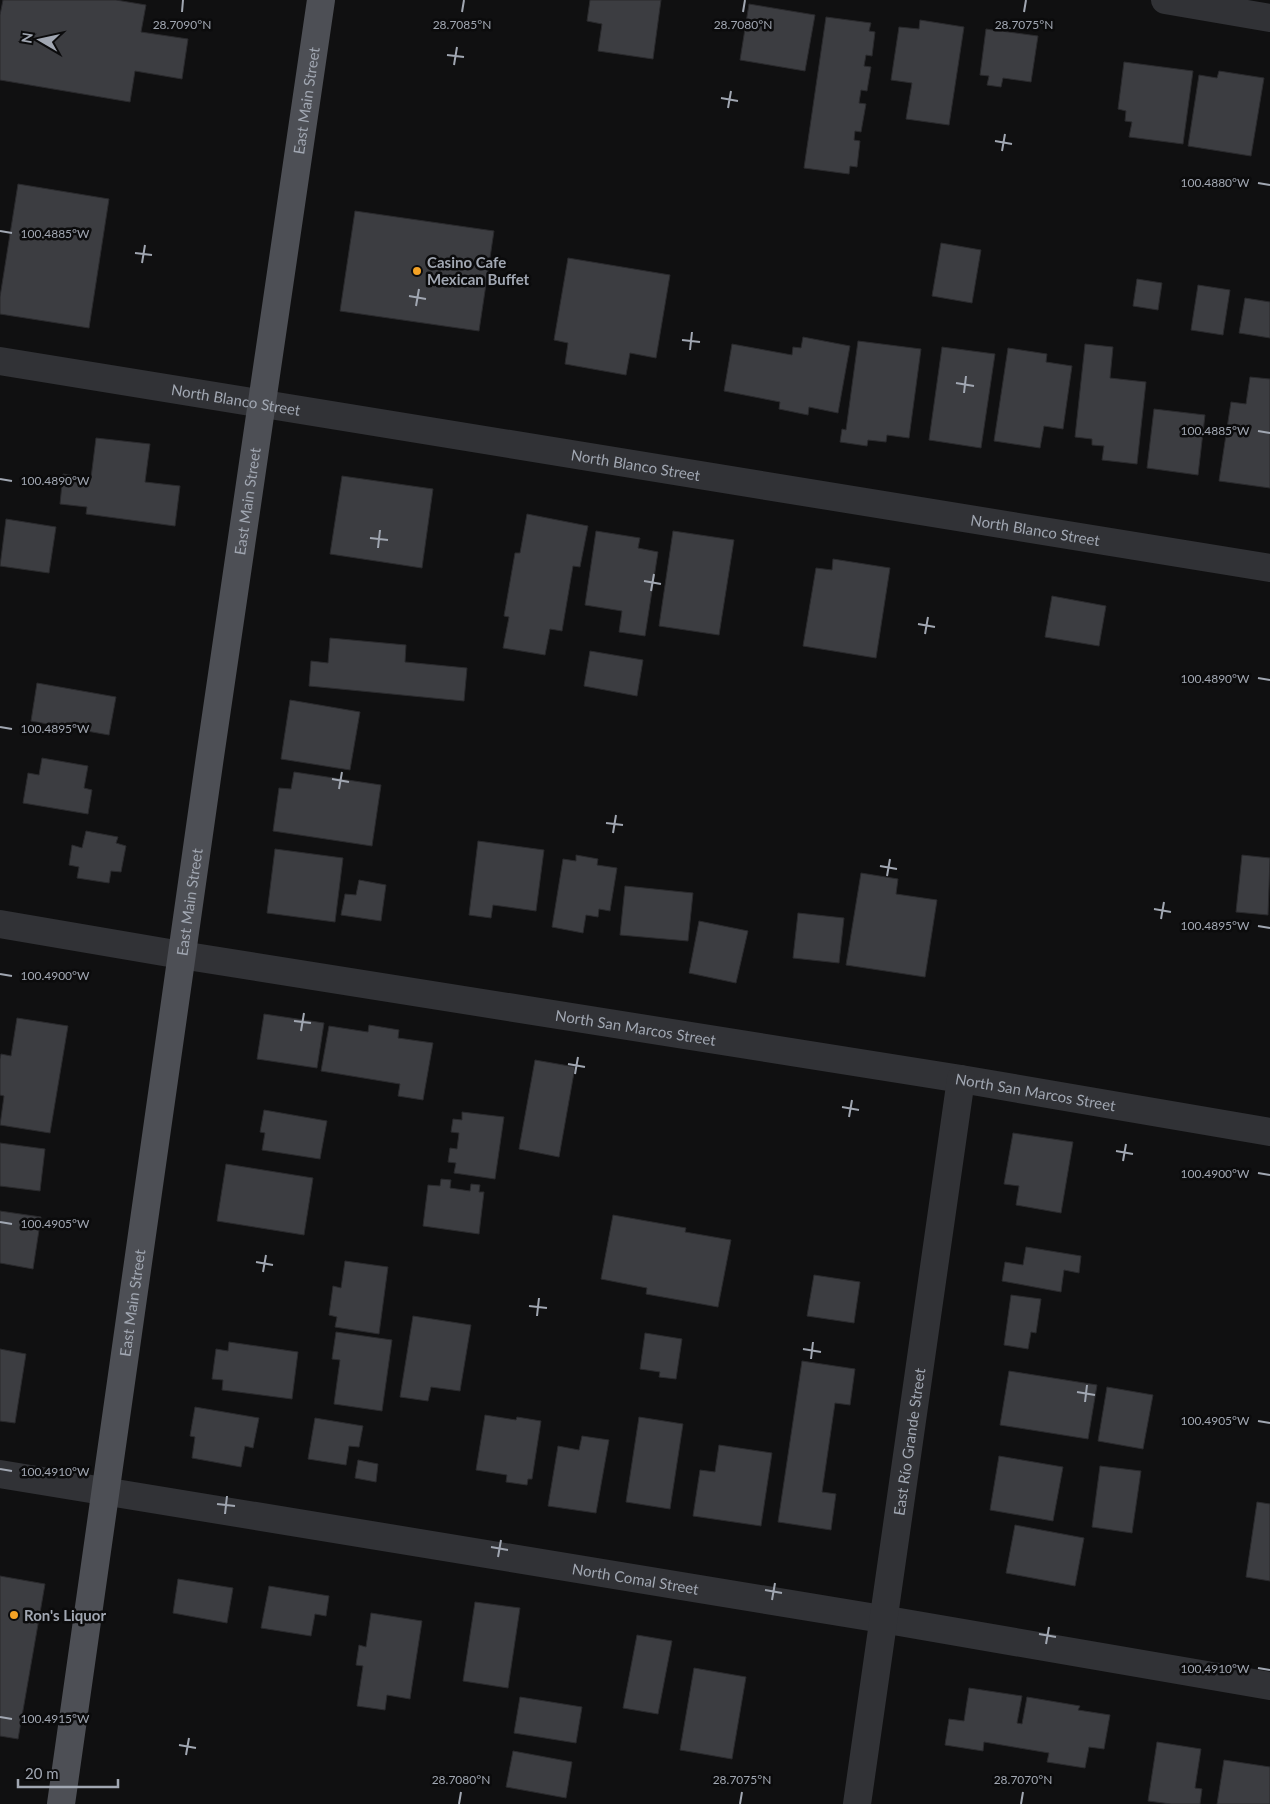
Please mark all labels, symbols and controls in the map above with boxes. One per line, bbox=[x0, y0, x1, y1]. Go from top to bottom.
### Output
north arrow bbox=[15, 15, 65, 65]
text: 28.7090°N bbox=[153, 17, 211, 32]
text: 28.7085°N bbox=[433, 17, 491, 32]
text: 28.7080°N bbox=[714, 17, 772, 32]
text: 28.7075°N bbox=[995, 17, 1053, 32]
text: N bbox=[17, 31, 36, 45]
street label: East Main Street bbox=[289, 45, 323, 155]
text: 100.4880°W bbox=[1181, 175, 1250, 190]
text: 100.4885°W bbox=[21, 226, 90, 241]
place label: Casino Cafe Mexican Buffet bbox=[427, 253, 530, 288]
marker: Casino Cafe Mexican Buffet bbox=[411, 265, 423, 277]
street label: North Blanco Street bbox=[170, 380, 302, 419]
text: 100.4885°W bbox=[1181, 423, 1250, 438]
street label: North Blanco Street bbox=[570, 445, 702, 484]
street label: East Main Street bbox=[230, 446, 264, 556]
text: 100.4890°W bbox=[21, 473, 90, 488]
street label: North Blanco Street bbox=[969, 510, 1102, 549]
text: 100.4890°W bbox=[1181, 671, 1250, 686]
text: 100.4895°W bbox=[21, 721, 90, 736]
street label: East Main Street bbox=[172, 847, 206, 957]
text: 100.4895°W bbox=[1181, 918, 1250, 933]
text: 100.4900°W bbox=[21, 968, 90, 983]
street label: North San Marcos Street bbox=[554, 1006, 718, 1049]
street label: North San Marcos Street bbox=[954, 1069, 1118, 1114]
text: 100.4900°W bbox=[1181, 1166, 1250, 1181]
text: 100.4905°W bbox=[21, 1216, 90, 1231]
street label: East Main Street bbox=[115, 1247, 149, 1358]
street label: East Río Grande Street bbox=[889, 1366, 929, 1517]
text: 100.4905°W bbox=[1181, 1413, 1250, 1428]
text: 100.4910°W bbox=[21, 1464, 90, 1479]
street label: North Comal Street bbox=[571, 1559, 701, 1598]
place label: Ron's Liquor bbox=[24, 1606, 106, 1624]
marker: Ron's Liquor bbox=[8, 1609, 20, 1621]
text: 100.4910°W bbox=[1181, 1661, 1250, 1676]
text: 100.4915°W bbox=[21, 1711, 90, 1726]
scale bar bbox=[18, 1756, 118, 1788]
text: 20 m bbox=[25, 1764, 59, 1782]
text: 28.7080°N bbox=[432, 1772, 490, 1787]
text: 28.7075°N bbox=[713, 1772, 771, 1787]
text: 28.7070°N bbox=[994, 1772, 1052, 1787]

